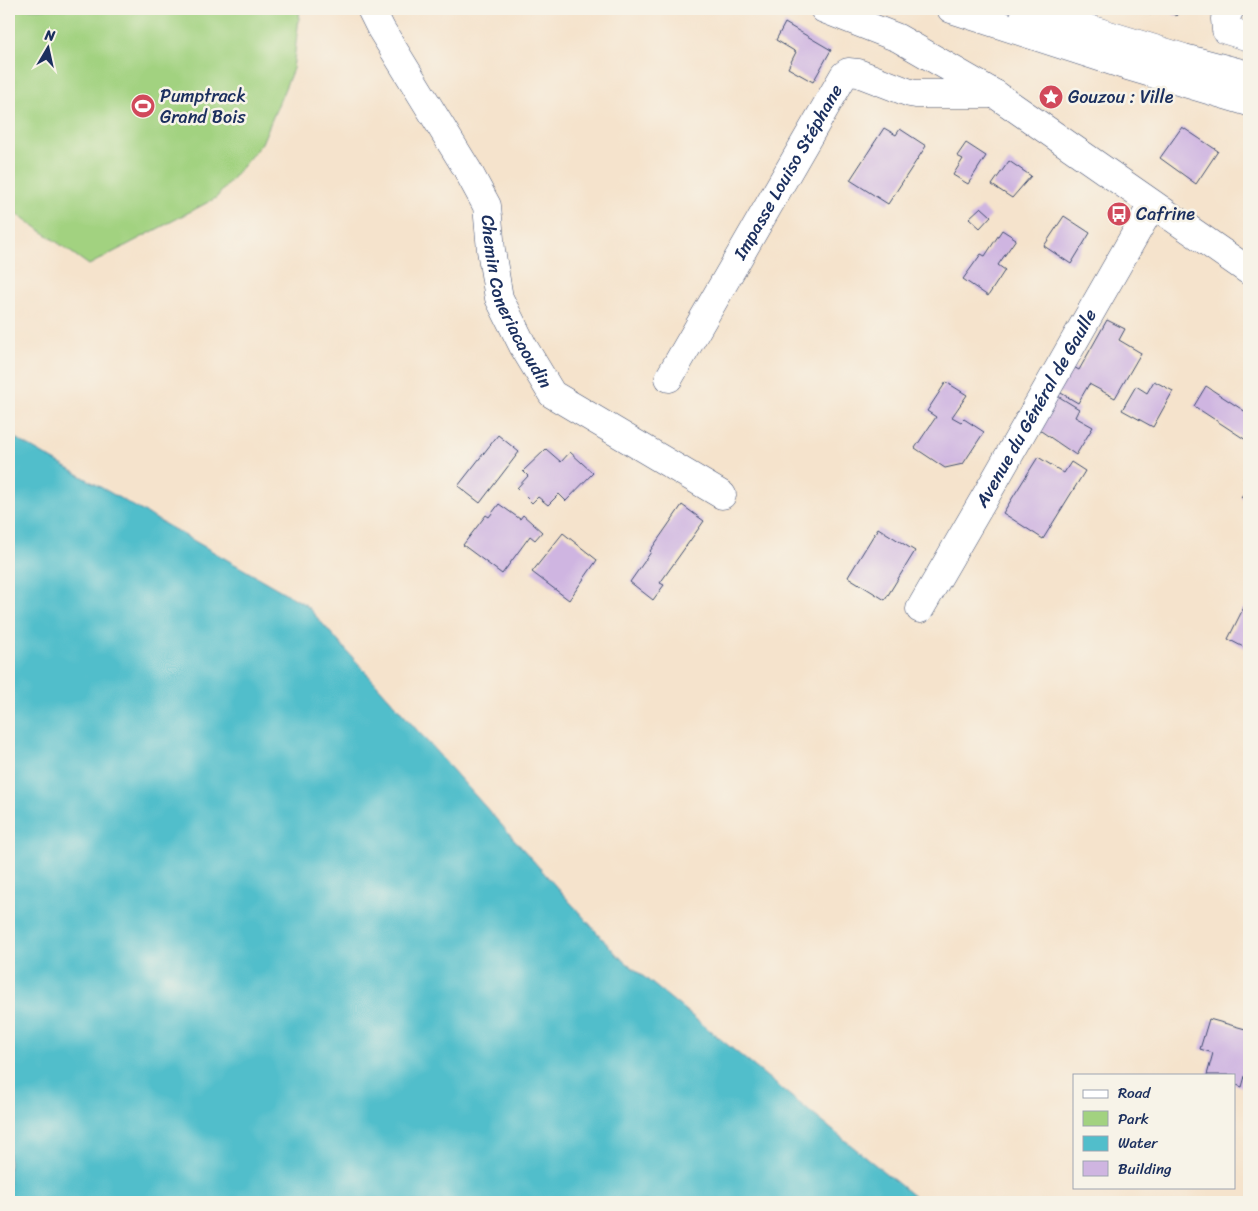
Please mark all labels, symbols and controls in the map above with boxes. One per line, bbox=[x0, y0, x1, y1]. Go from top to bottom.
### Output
north arrow bbox=[22, 22, 72, 72]
text: N bbox=[42, 22, 57, 49]
street label: Impasse Louiso Stéphane bbox=[724, 78, 851, 267]
place label: Pumptrack Grand Bois bbox=[160, 80, 246, 133]
place label: Gouzou : Ville bbox=[1068, 81, 1174, 113]
place icon: Gouzou : Ville bbox=[1038, 84, 1064, 110]
sports icon: Pumptrack Grand Bois bbox=[130, 93, 156, 119]
place label: Cafrine bbox=[1136, 198, 1195, 230]
bus stop icon: Cafrine bbox=[1106, 201, 1132, 227]
street label: Chemin Coneriacaoudin bbox=[472, 213, 561, 395]
street label: Avenue du Général de Gaulle bbox=[966, 303, 1106, 514]
legend bbox=[1073, 1074, 1236, 1188]
text: Road bbox=[1118, 1080, 1151, 1106]
text: Park bbox=[1118, 1106, 1149, 1132]
text: Water bbox=[1118, 1130, 1158, 1156]
text: Building bbox=[1118, 1156, 1172, 1182]

